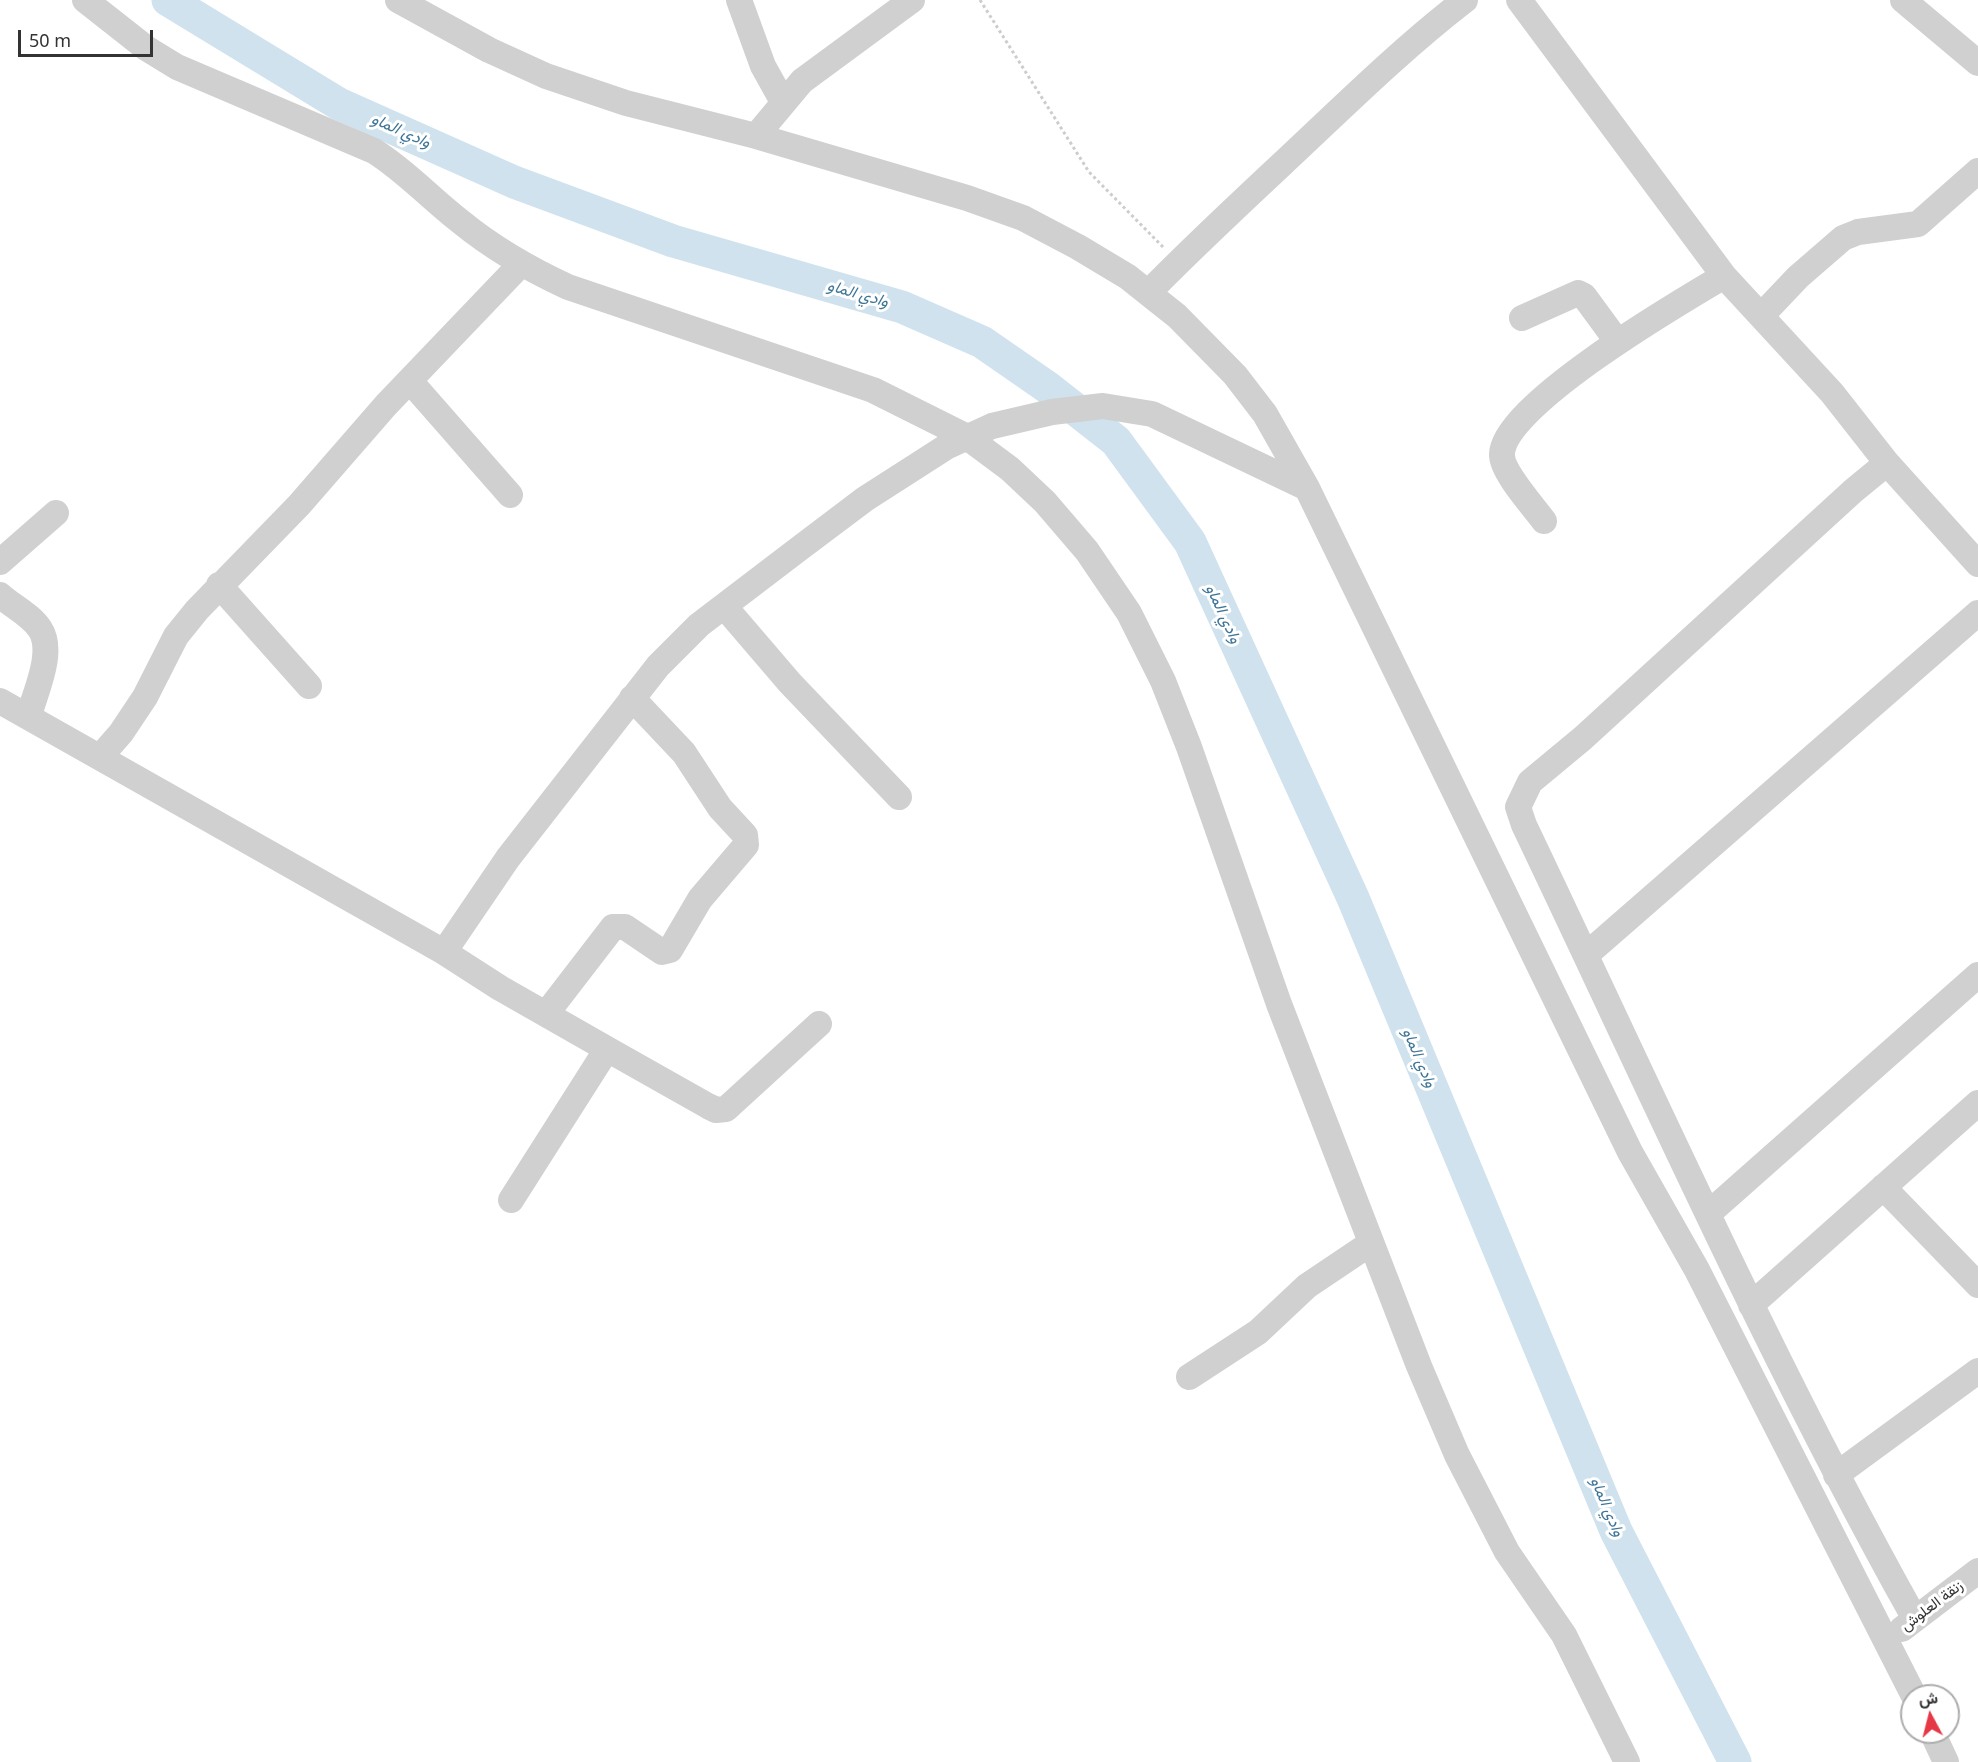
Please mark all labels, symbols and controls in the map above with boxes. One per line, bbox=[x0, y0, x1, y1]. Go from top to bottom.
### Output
scale bar bbox=[21, 18, 156, 56]
text: 50 m bbox=[29, 28, 71, 52]
water label: وادي الماو bbox=[368, 109, 434, 153]
water label: وادي الماو bbox=[825, 276, 891, 312]
water label: وادي الماو bbox=[1201, 582, 1245, 646]
water label: وادي الماو bbox=[1398, 1025, 1440, 1091]
water label: وادي الماو bbox=[1586, 1474, 1628, 1540]
street label: زنقة العلوش bbox=[1897, 1577, 1967, 1635]
north arrow bbox=[1900, 1684, 1960, 1744]
text: ش bbox=[1917, 1686, 1939, 1710]

